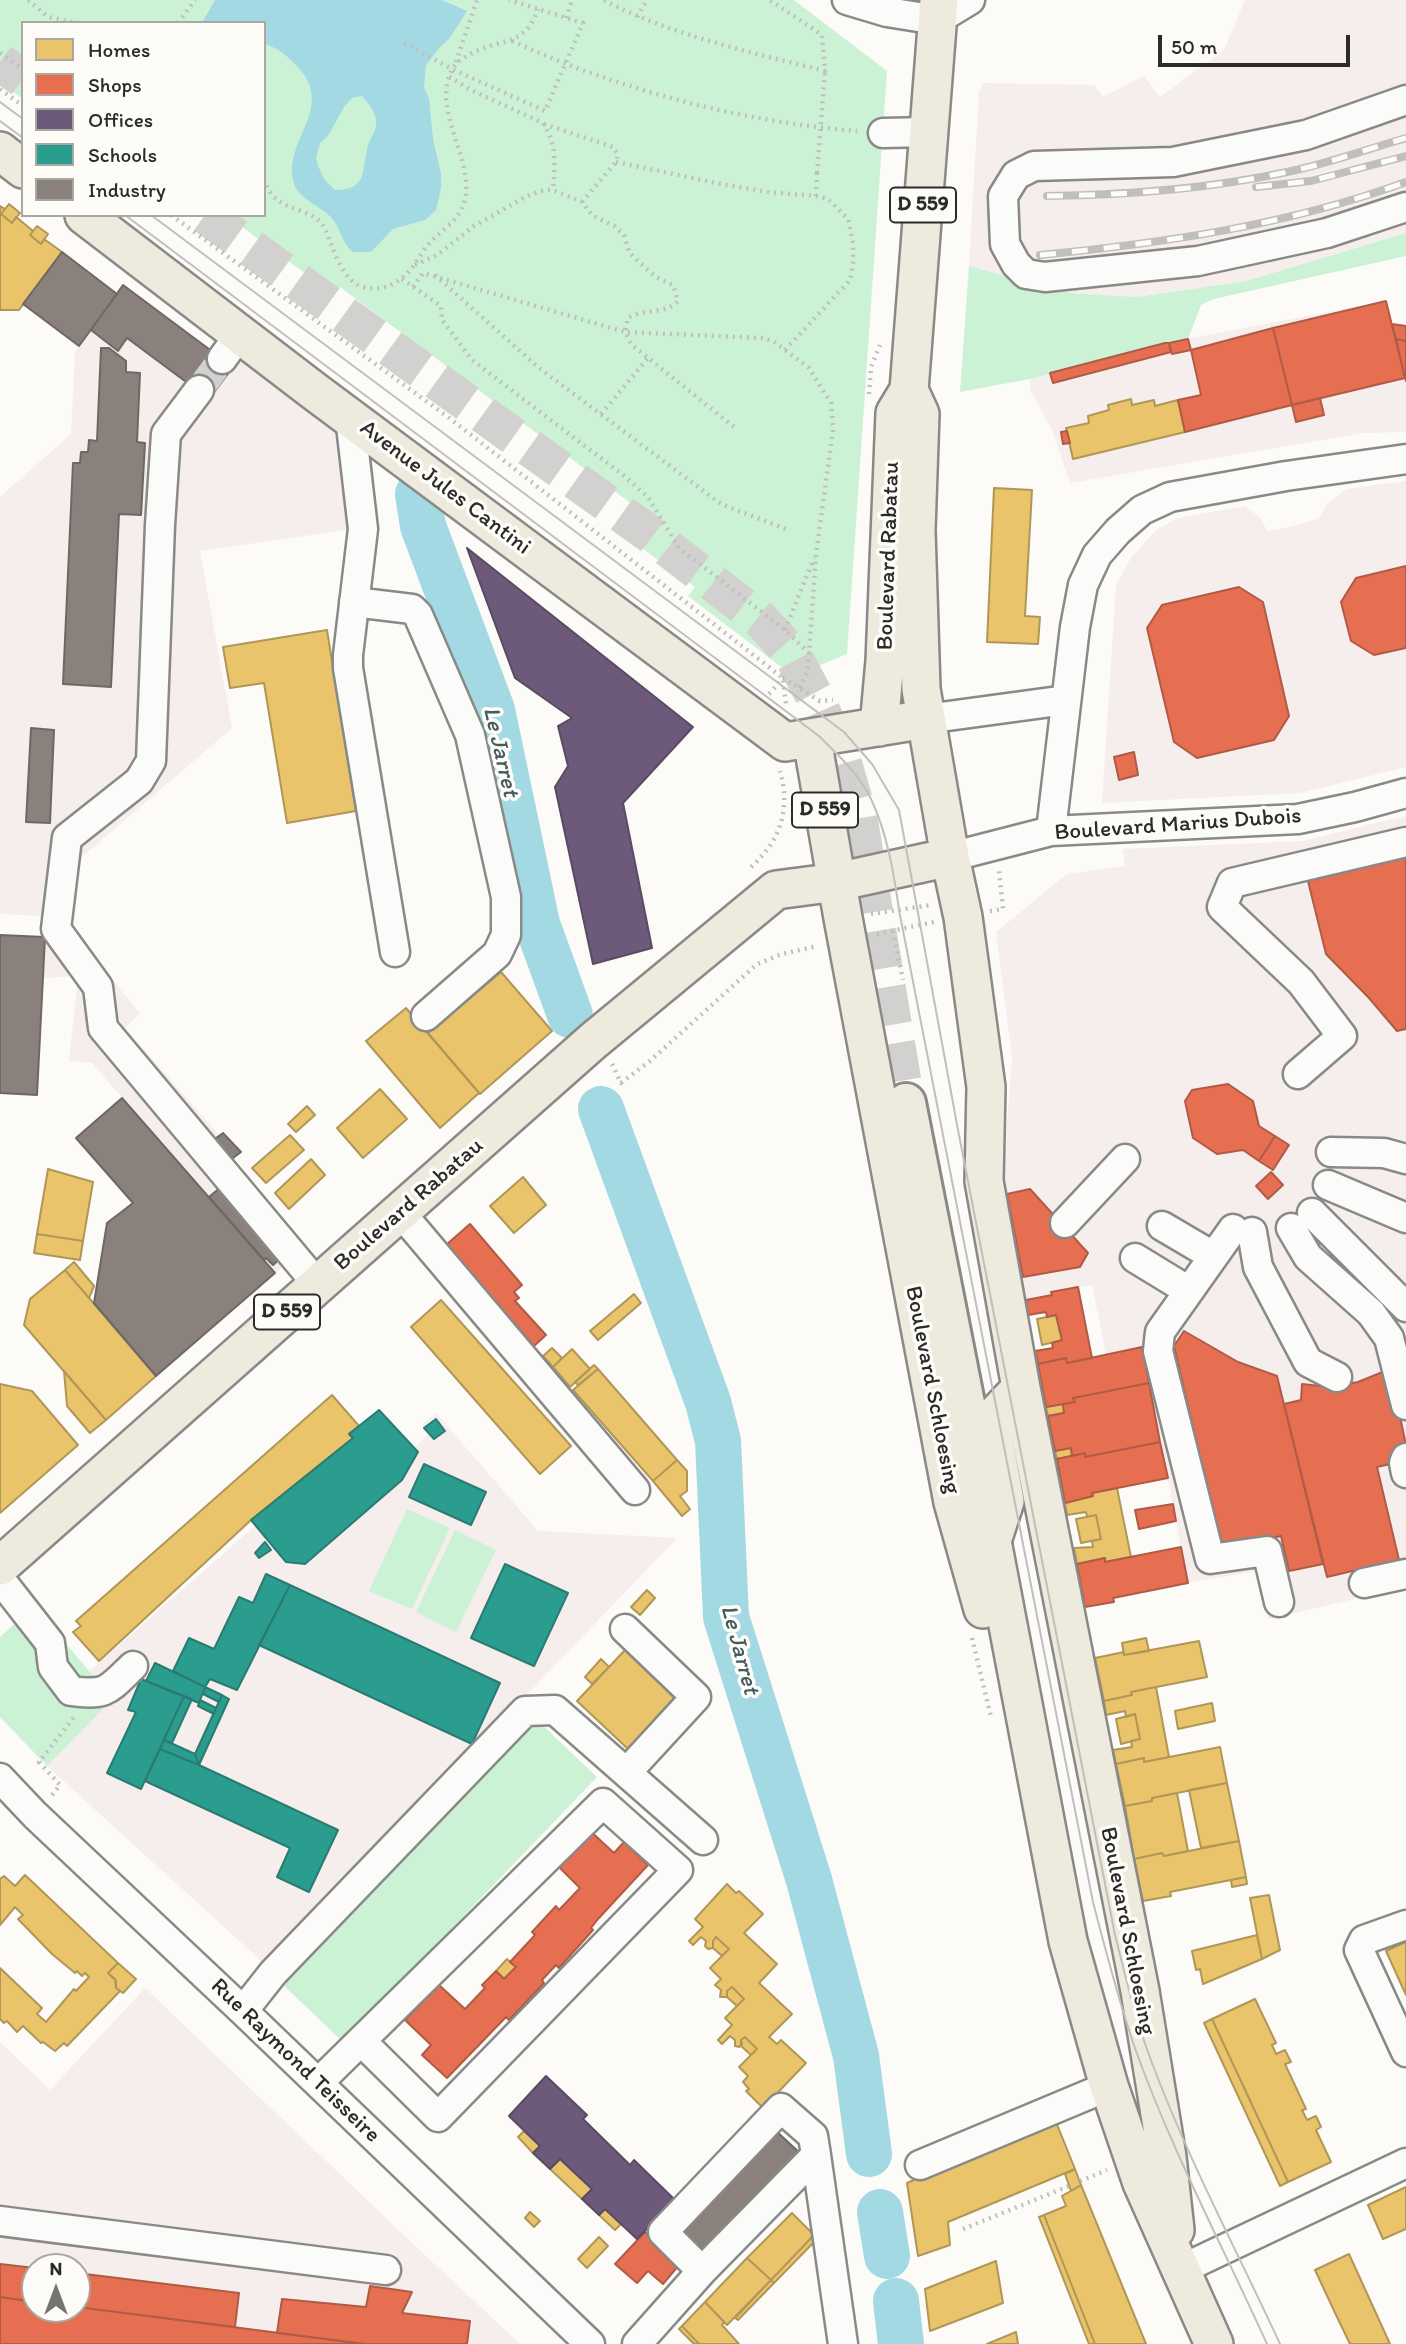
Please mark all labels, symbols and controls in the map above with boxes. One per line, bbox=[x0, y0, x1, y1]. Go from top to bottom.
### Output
legend bbox=[21, 21, 266, 217]
scale bar bbox=[1161, 21, 1354, 65]
text: 50 m bbox=[1171, 34, 1217, 59]
text: Homes bbox=[88, 37, 150, 62]
text: Shops bbox=[88, 72, 142, 97]
text: Offices bbox=[88, 107, 153, 132]
text: Schools bbox=[88, 142, 157, 167]
text: Industry bbox=[88, 177, 166, 202]
road number: D 559 bbox=[890, 188, 956, 222]
street label: Avenue Jules Cantini bbox=[354, 415, 536, 561]
street label: Boulevard Rabatau bbox=[872, 461, 906, 651]
water label: Le Jarret bbox=[476, 704, 524, 800]
road number: D 559 bbox=[792, 792, 858, 828]
street label: Boulevard Marius Dubois bbox=[1054, 803, 1302, 847]
street label: Boulevard Rabatau bbox=[329, 1133, 489, 1277]
street label: Boulevard Schloesing bbox=[898, 1284, 966, 1496]
road number: D 559 bbox=[254, 1294, 320, 1330]
water label: Le Jarret bbox=[713, 1602, 765, 1698]
street label: Boulevard Schloesing bbox=[1093, 1825, 1161, 2037]
street label: Rue Raymond Teisseire bbox=[204, 1973, 386, 2149]
north arrow bbox=[21, 2253, 91, 2323]
text: N bbox=[50, 2257, 62, 2280]

